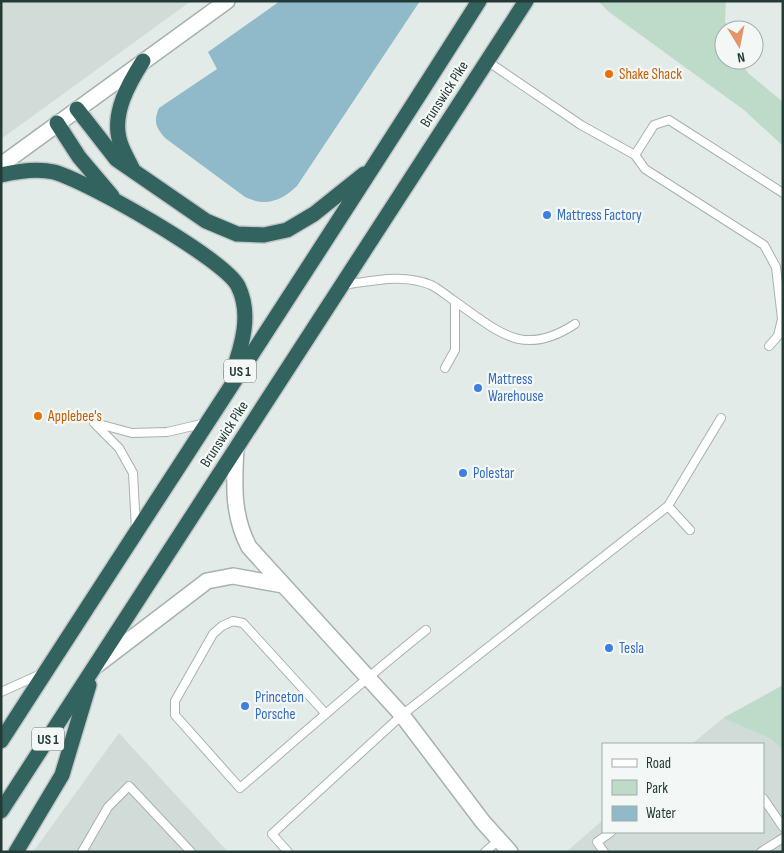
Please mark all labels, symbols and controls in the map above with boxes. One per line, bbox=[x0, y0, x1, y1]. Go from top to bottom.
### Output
north arrow bbox=[714, 20, 764, 70]
text: N bbox=[736, 48, 746, 66]
street label: Brunswick Pike bbox=[416, 58, 473, 131]
place label: Shake Shack bbox=[619, 65, 682, 84]
marker: Shake Shack bbox=[603, 68, 615, 80]
place label: Mattress Factory bbox=[557, 206, 642, 225]
marker: Mattress Factory bbox=[541, 209, 553, 221]
road number: US 1 bbox=[224, 360, 256, 382]
place label: Mattress Warehouse bbox=[488, 370, 544, 406]
marker: Mattress Warehouse bbox=[472, 382, 484, 394]
street label: Brunswick Pike bbox=[196, 398, 253, 471]
place label: Applebee's bbox=[47, 407, 102, 426]
marker: Applebee's bbox=[32, 410, 44, 422]
place label: Polestar bbox=[473, 464, 515, 483]
marker: Polestar bbox=[457, 467, 469, 479]
place label: Tesla bbox=[619, 639, 644, 658]
marker: Tesla bbox=[603, 642, 615, 654]
place label: Princeton Porsche bbox=[255, 688, 304, 724]
marker: Princeton Porsche bbox=[239, 700, 251, 712]
road number: US 1 bbox=[32, 728, 64, 751]
legend bbox=[602, 743, 764, 833]
text: Road bbox=[646, 754, 671, 773]
text: Park bbox=[646, 779, 668, 798]
text: Water bbox=[646, 804, 677, 823]

